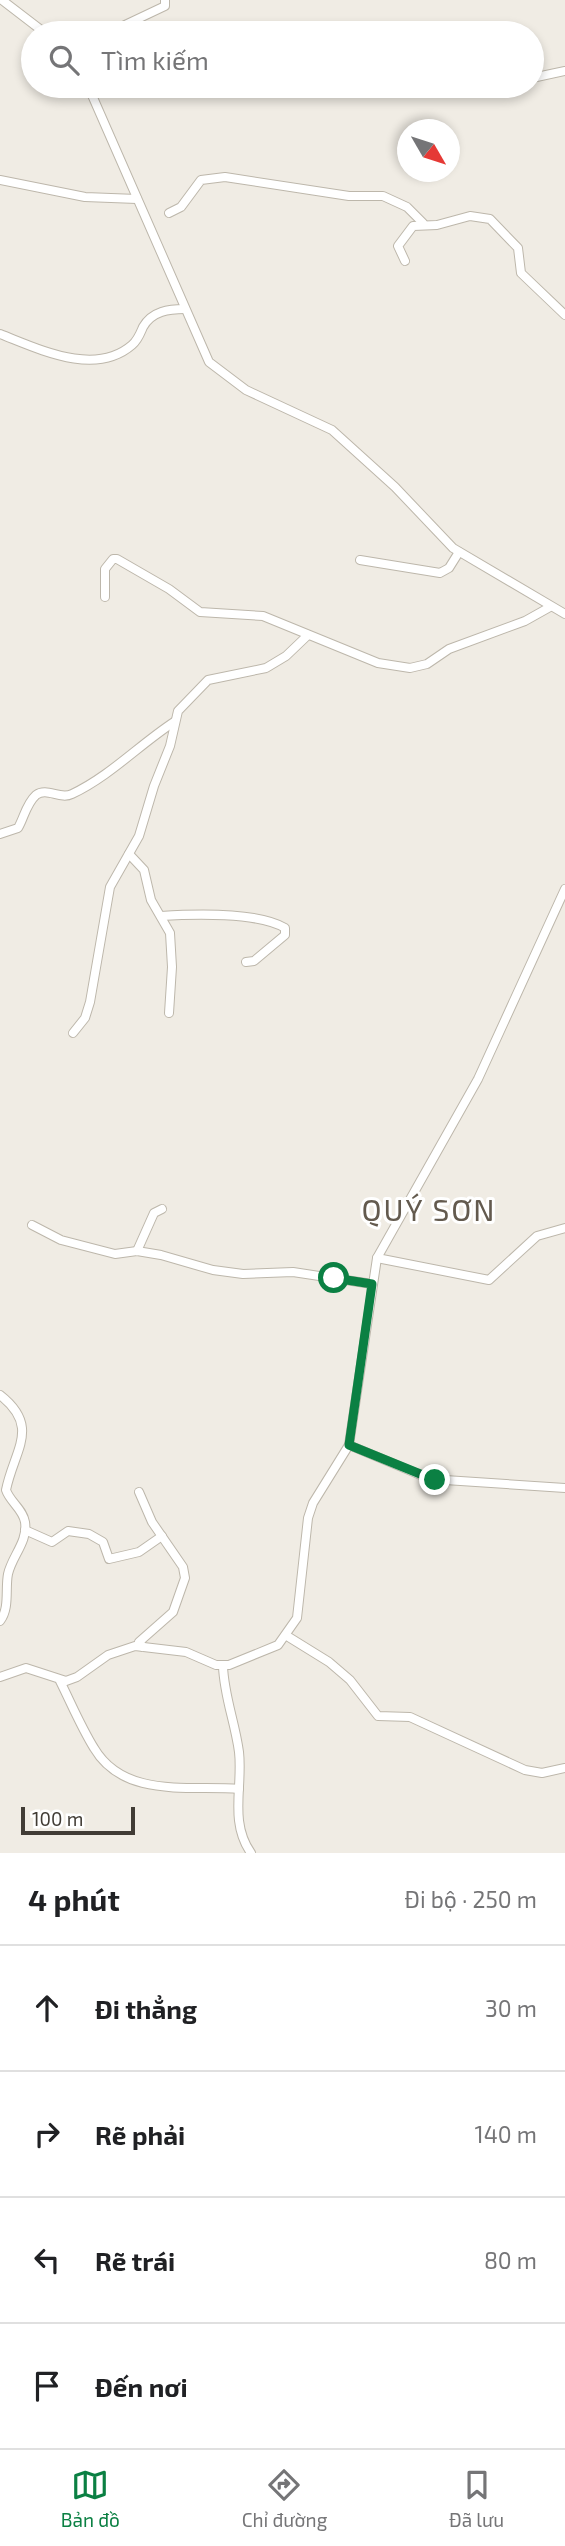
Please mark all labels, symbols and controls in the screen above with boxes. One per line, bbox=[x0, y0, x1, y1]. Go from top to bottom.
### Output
search box bbox=[21, 21, 544, 98]
icon: search bbox=[45, 41, 83, 79]
text: Tìm kiếm bbox=[101, 44, 209, 75]
north arrow bbox=[397, 119, 460, 182]
district label: QUÝ SƠN bbox=[361, 1191, 497, 1227]
route start bbox=[318, 1262, 349, 1293]
route end bbox=[419, 1464, 450, 1495]
scale bar bbox=[21, 1804, 135, 1836]
text: 100 m bbox=[32, 1807, 83, 1830]
text: 4 phút bbox=[28, 1881, 120, 1917]
text: Đi bộ · 250 m bbox=[405, 1885, 537, 1913]
icon: ahead bbox=[28, 1989, 66, 2027]
text: Đi thẳng bbox=[95, 1993, 197, 2024]
text: 30 m bbox=[485, 1994, 537, 2022]
icon: right bbox=[28, 2115, 66, 2153]
text: Rẽ phải bbox=[95, 2119, 185, 2150]
text: 140 m bbox=[475, 2120, 537, 2148]
icon: left bbox=[28, 2241, 66, 2279]
text: Rẽ trái bbox=[95, 2245, 175, 2276]
text: 80 m bbox=[484, 2246, 537, 2274]
icon: arrive bbox=[28, 2367, 66, 2405]
text: Đến nơi bbox=[95, 2371, 188, 2402]
tab: Bản đồ bbox=[61, 2466, 120, 2531]
tab: Chỉ đường bbox=[242, 2466, 327, 2531]
tab: Đã lưu bbox=[449, 2466, 504, 2531]

